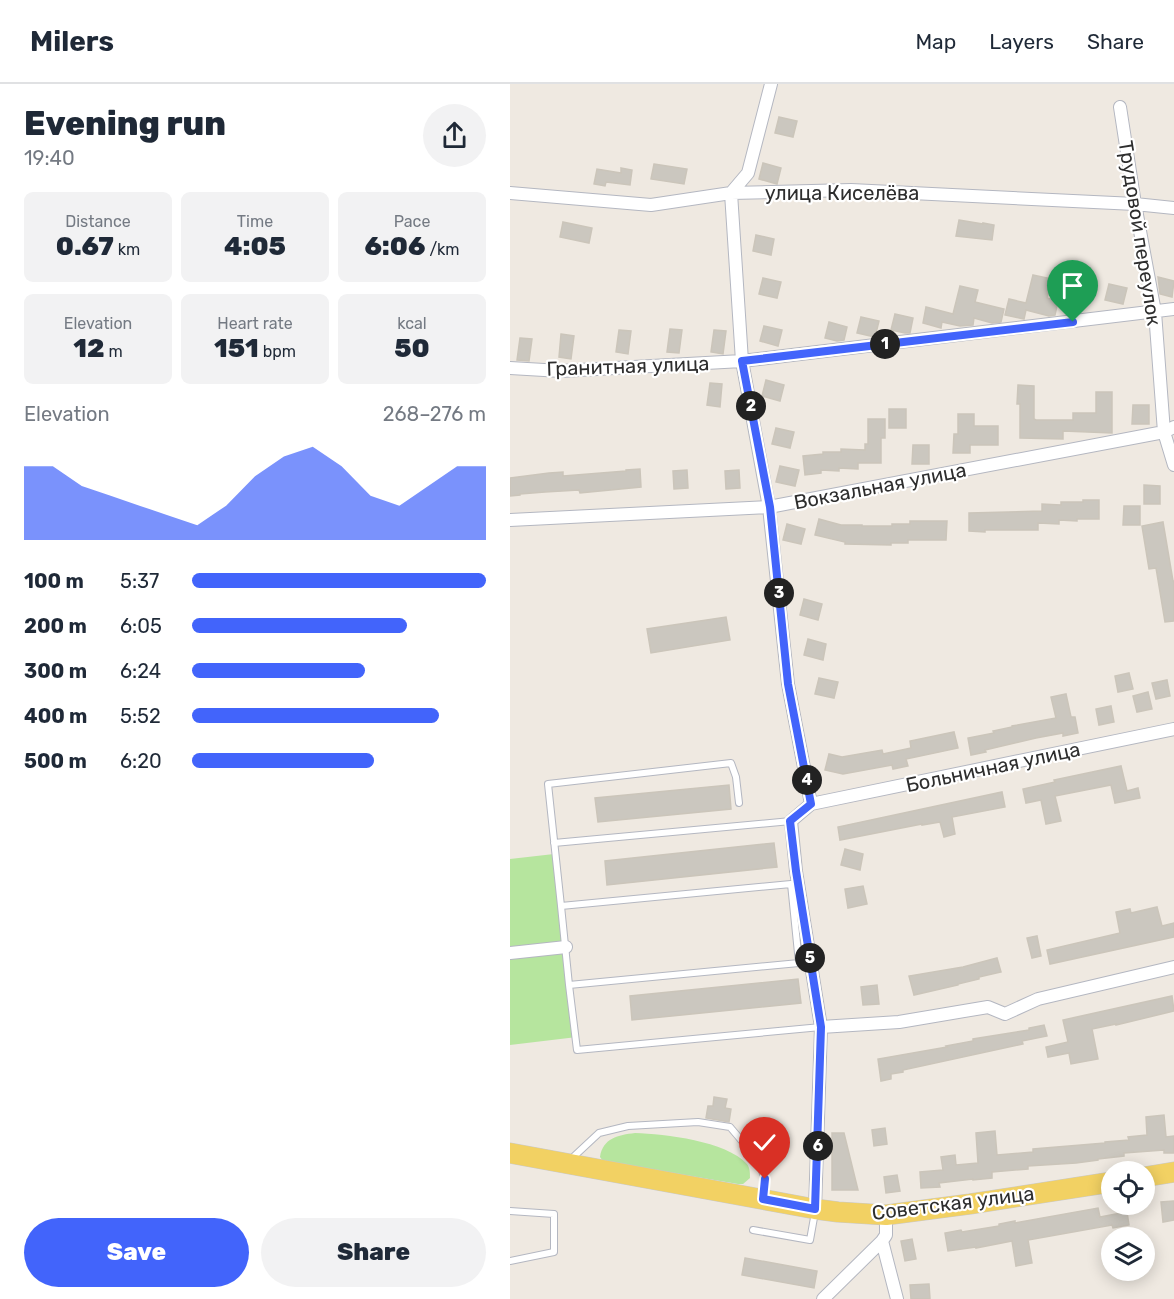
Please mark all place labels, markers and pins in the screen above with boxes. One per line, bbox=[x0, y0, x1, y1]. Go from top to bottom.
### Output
pin bbox=[1047, 260, 1098, 322]
pin: 1 bbox=[870, 329, 900, 359]
pin: 2 bbox=[736, 391, 766, 421]
pin: 3 bbox=[764, 578, 794, 608]
pin: 4 bbox=[792, 765, 822, 795]
pin: 5 bbox=[795, 943, 825, 973]
pin bbox=[739, 1117, 790, 1179]
pin: 6 bbox=[803, 1131, 833, 1161]

